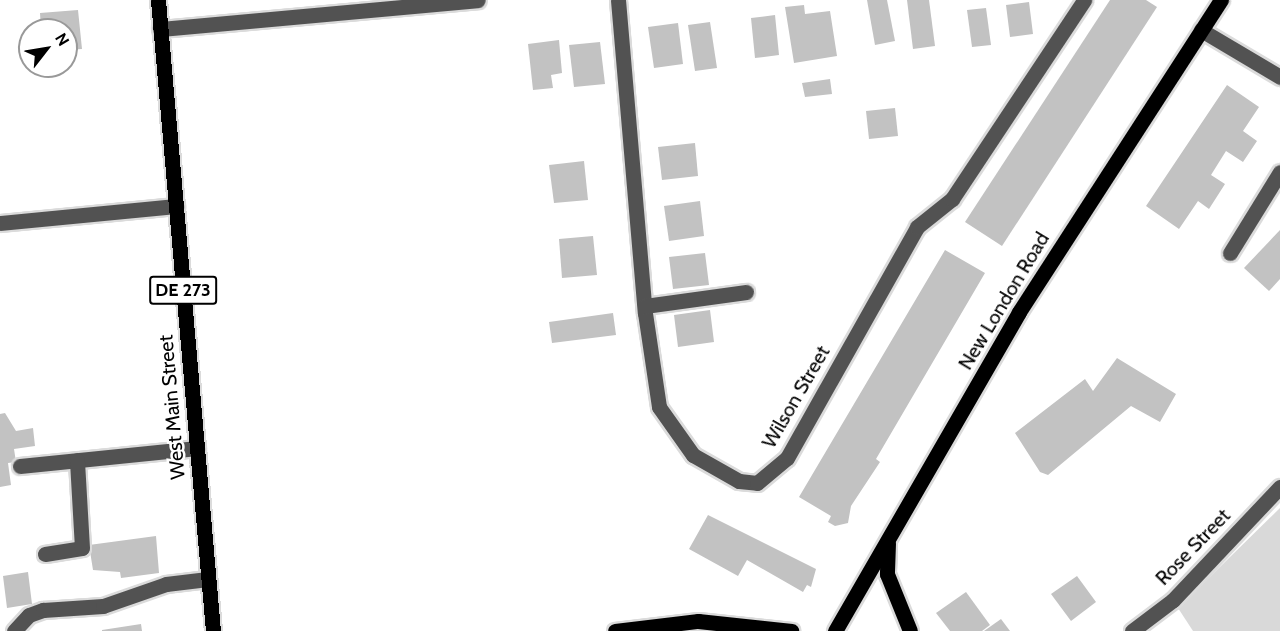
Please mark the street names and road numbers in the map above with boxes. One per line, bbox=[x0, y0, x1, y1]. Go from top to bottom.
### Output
street label: New London Road bbox=[953, 228, 1055, 374]
road number: DE 273 bbox=[148, 275, 218, 305]
street label: West Main Street bbox=[154, 334, 190, 480]
street label: Wilson Street bbox=[757, 342, 835, 452]
street label: Rose Street bbox=[1151, 504, 1235, 590]

